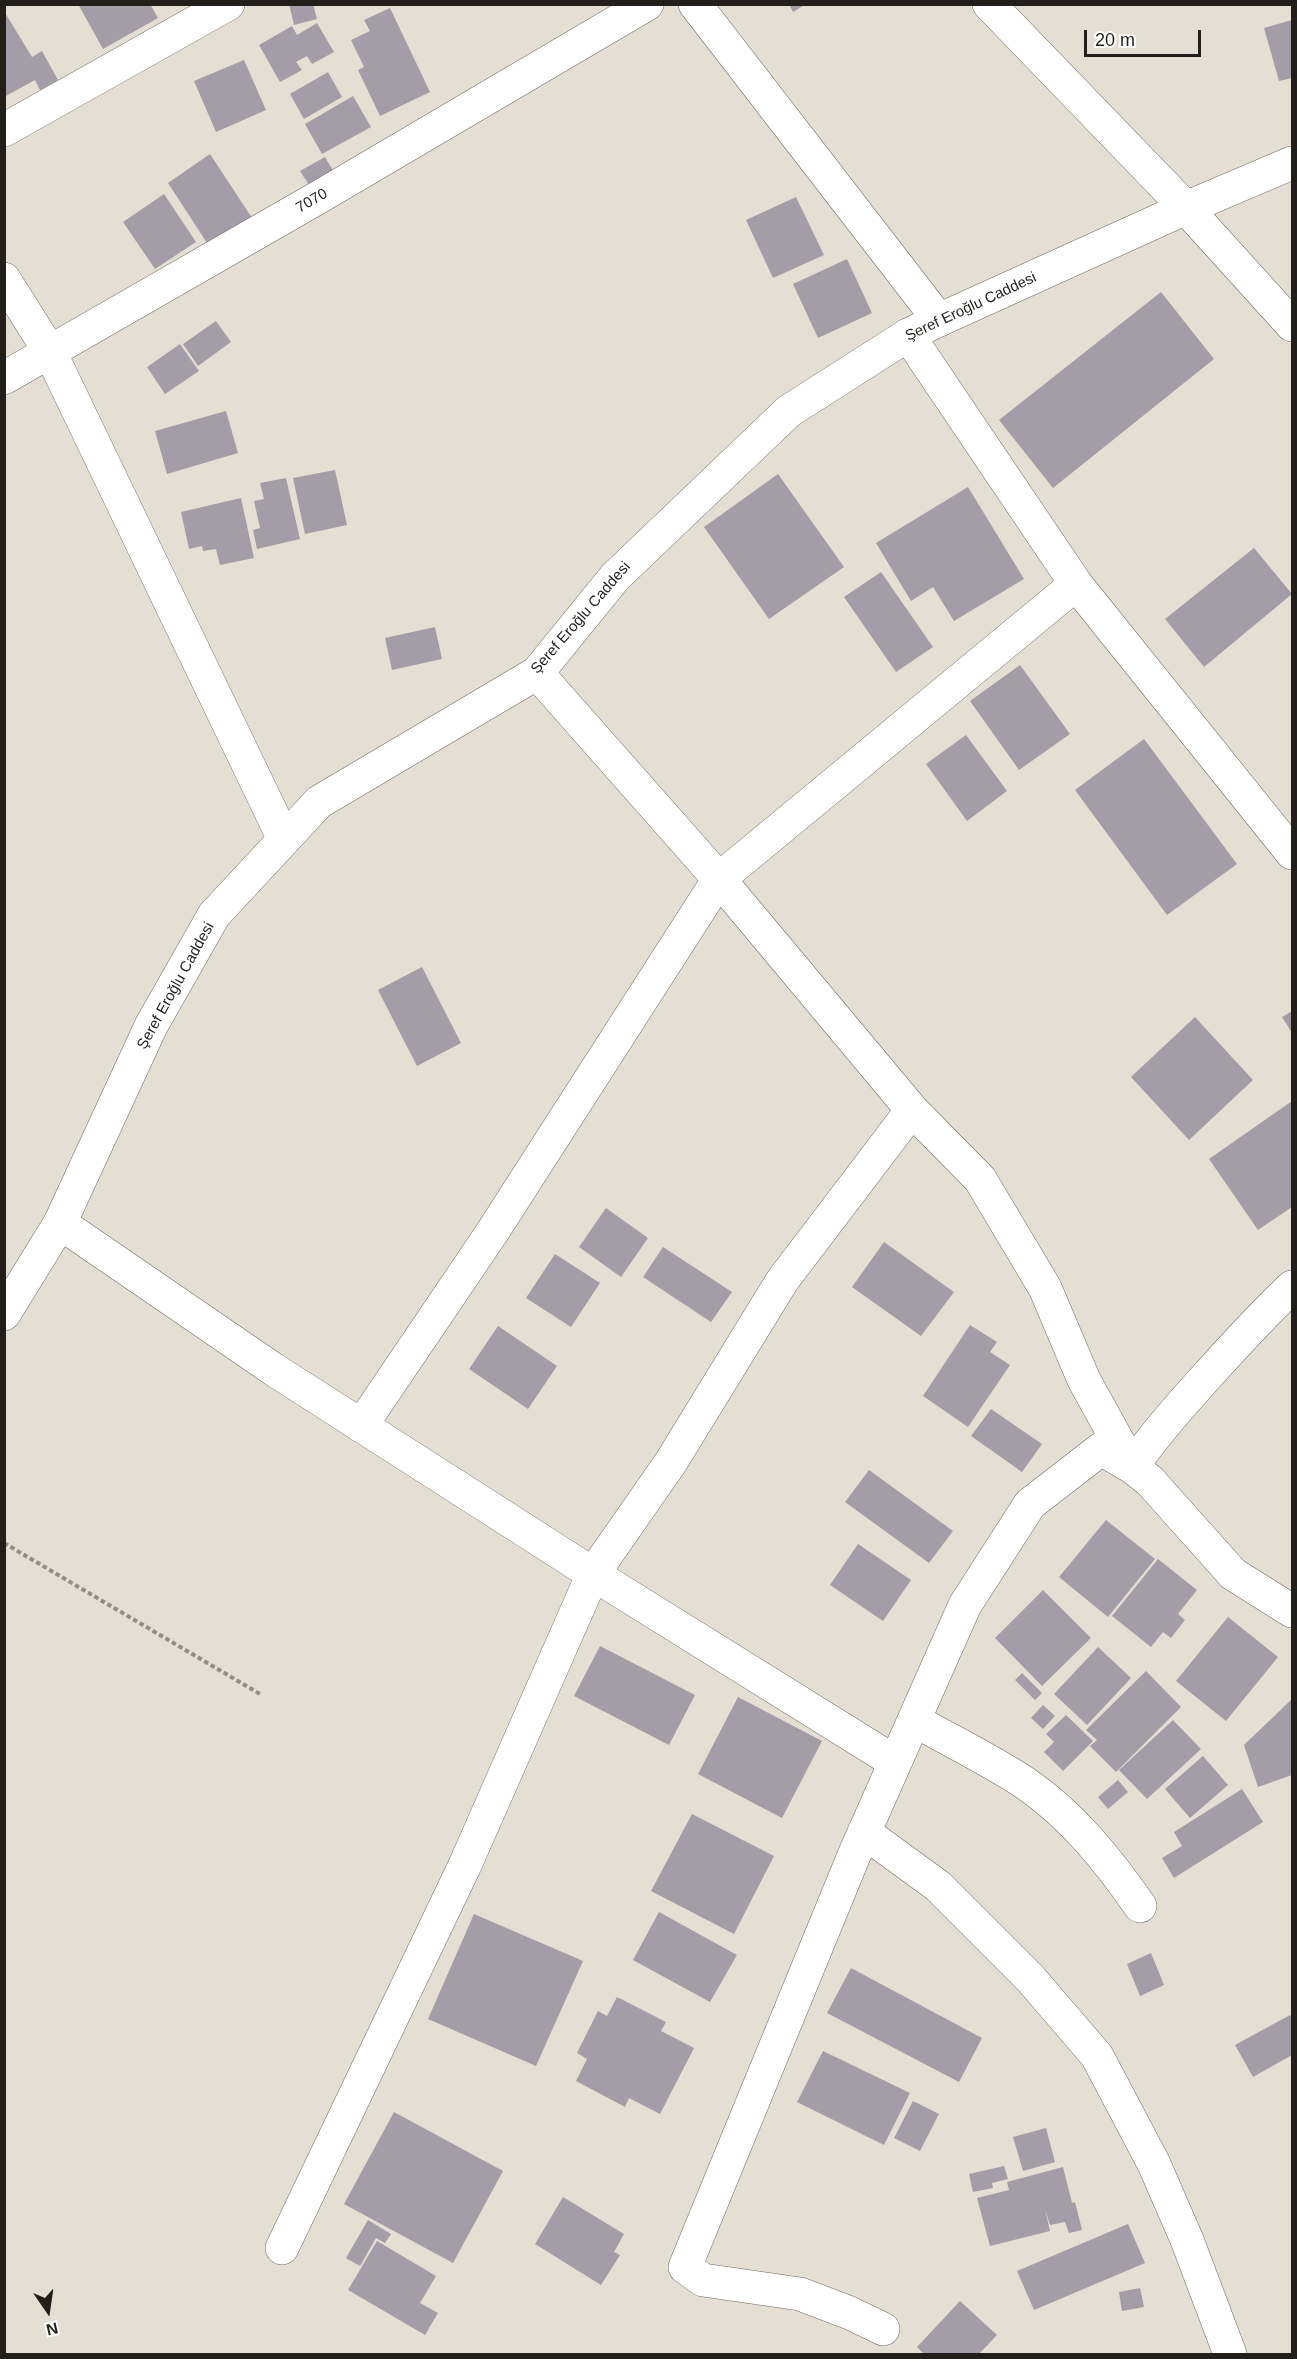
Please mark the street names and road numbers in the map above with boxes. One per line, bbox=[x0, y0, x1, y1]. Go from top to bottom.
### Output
street label: 7070 bbox=[293, 185, 331, 217]
street label: Şeref Eroğlu Caddesi bbox=[903, 269, 1039, 345]
street label: Şeref Eroğlu Caddesi bbox=[527, 558, 635, 678]
street label: Şeref Eroğlu Caddesi bbox=[134, 919, 218, 1053]

